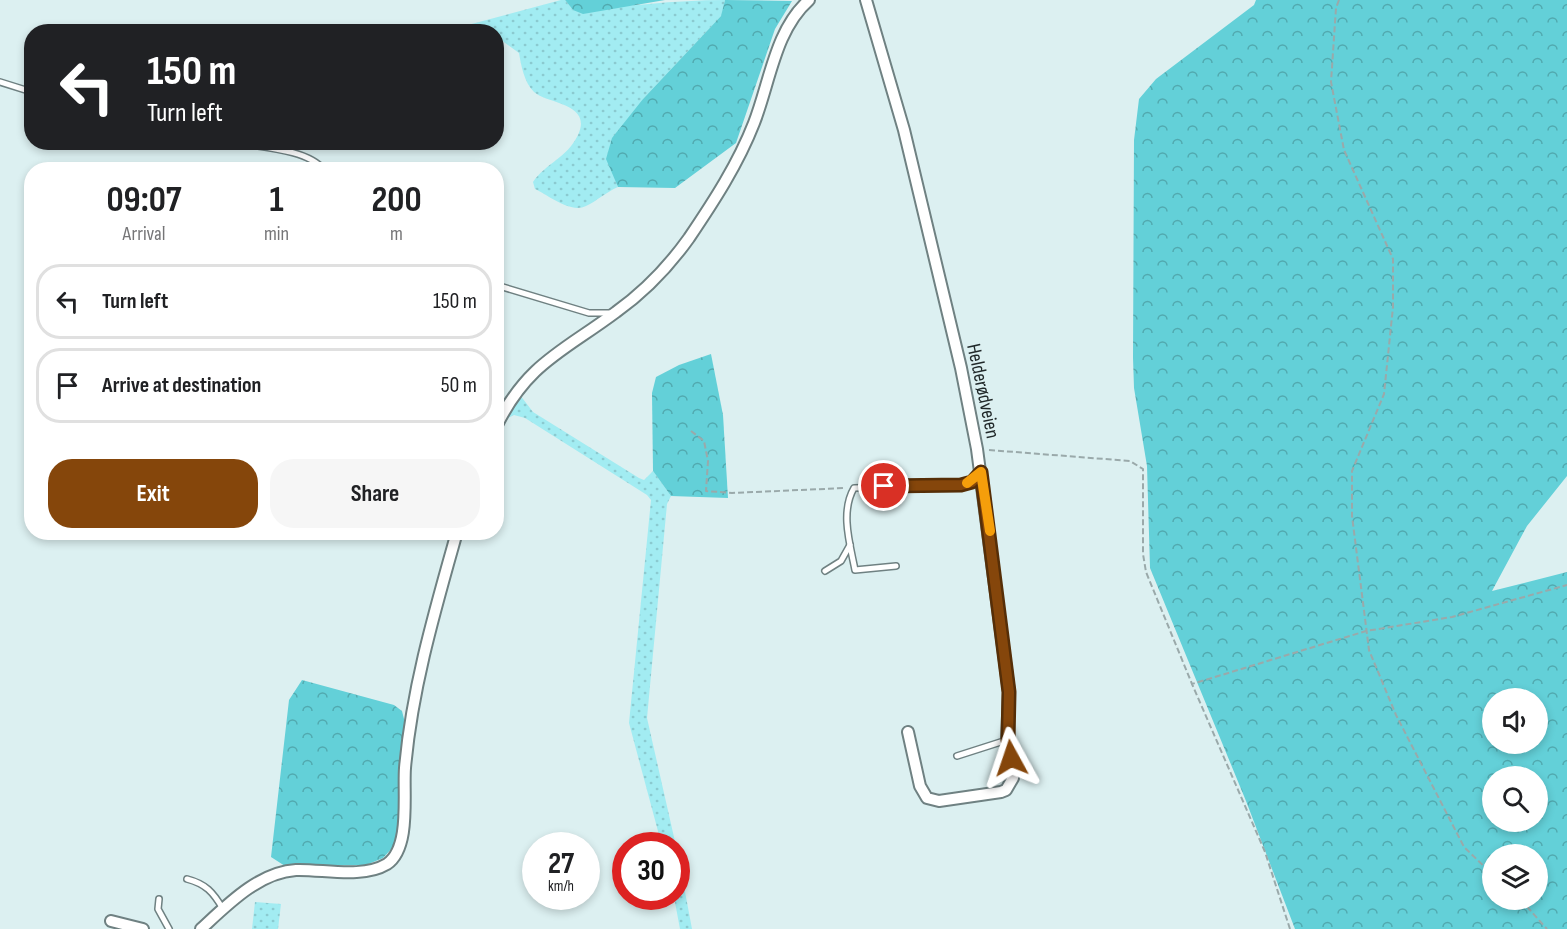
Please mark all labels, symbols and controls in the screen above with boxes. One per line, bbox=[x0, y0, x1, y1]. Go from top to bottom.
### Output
text: 150 m bbox=[147, 46, 236, 97]
icon: left bbox=[48, 48, 126, 126]
text: Turn left bbox=[147, 97, 223, 129]
text: 09:07 bbox=[106, 179, 182, 222]
text: 1 bbox=[269, 179, 284, 222]
text: 200 bbox=[372, 179, 422, 222]
text: Arrival bbox=[122, 222, 165, 246]
text: min bbox=[264, 222, 289, 246]
text: m bbox=[390, 222, 403, 246]
icon: left bbox=[51, 285, 84, 318]
text: Turn left bbox=[102, 288, 168, 315]
text: 150 m bbox=[433, 288, 477, 315]
street label: Helderødveien bbox=[961, 341, 1005, 441]
icon: arrive bbox=[51, 369, 84, 402]
text: Arrive at destination bbox=[102, 372, 261, 399]
text: 50 m bbox=[441, 372, 477, 399]
button: Exit bbox=[48, 459, 258, 528]
button: Share bbox=[270, 459, 480, 528]
pin bbox=[858, 460, 909, 511]
icon: arrive bbox=[867, 469, 900, 502]
map controls bbox=[1482, 688, 1548, 910]
button: sound bbox=[1482, 688, 1548, 754]
position arrow bbox=[979, 726, 1043, 790]
button: search bbox=[1482, 766, 1548, 832]
speed limit sign: 30 bbox=[612, 832, 690, 910]
button: layers bbox=[1482, 844, 1548, 910]
text: 27 bbox=[548, 846, 574, 882]
text: km/h bbox=[548, 877, 574, 896]

